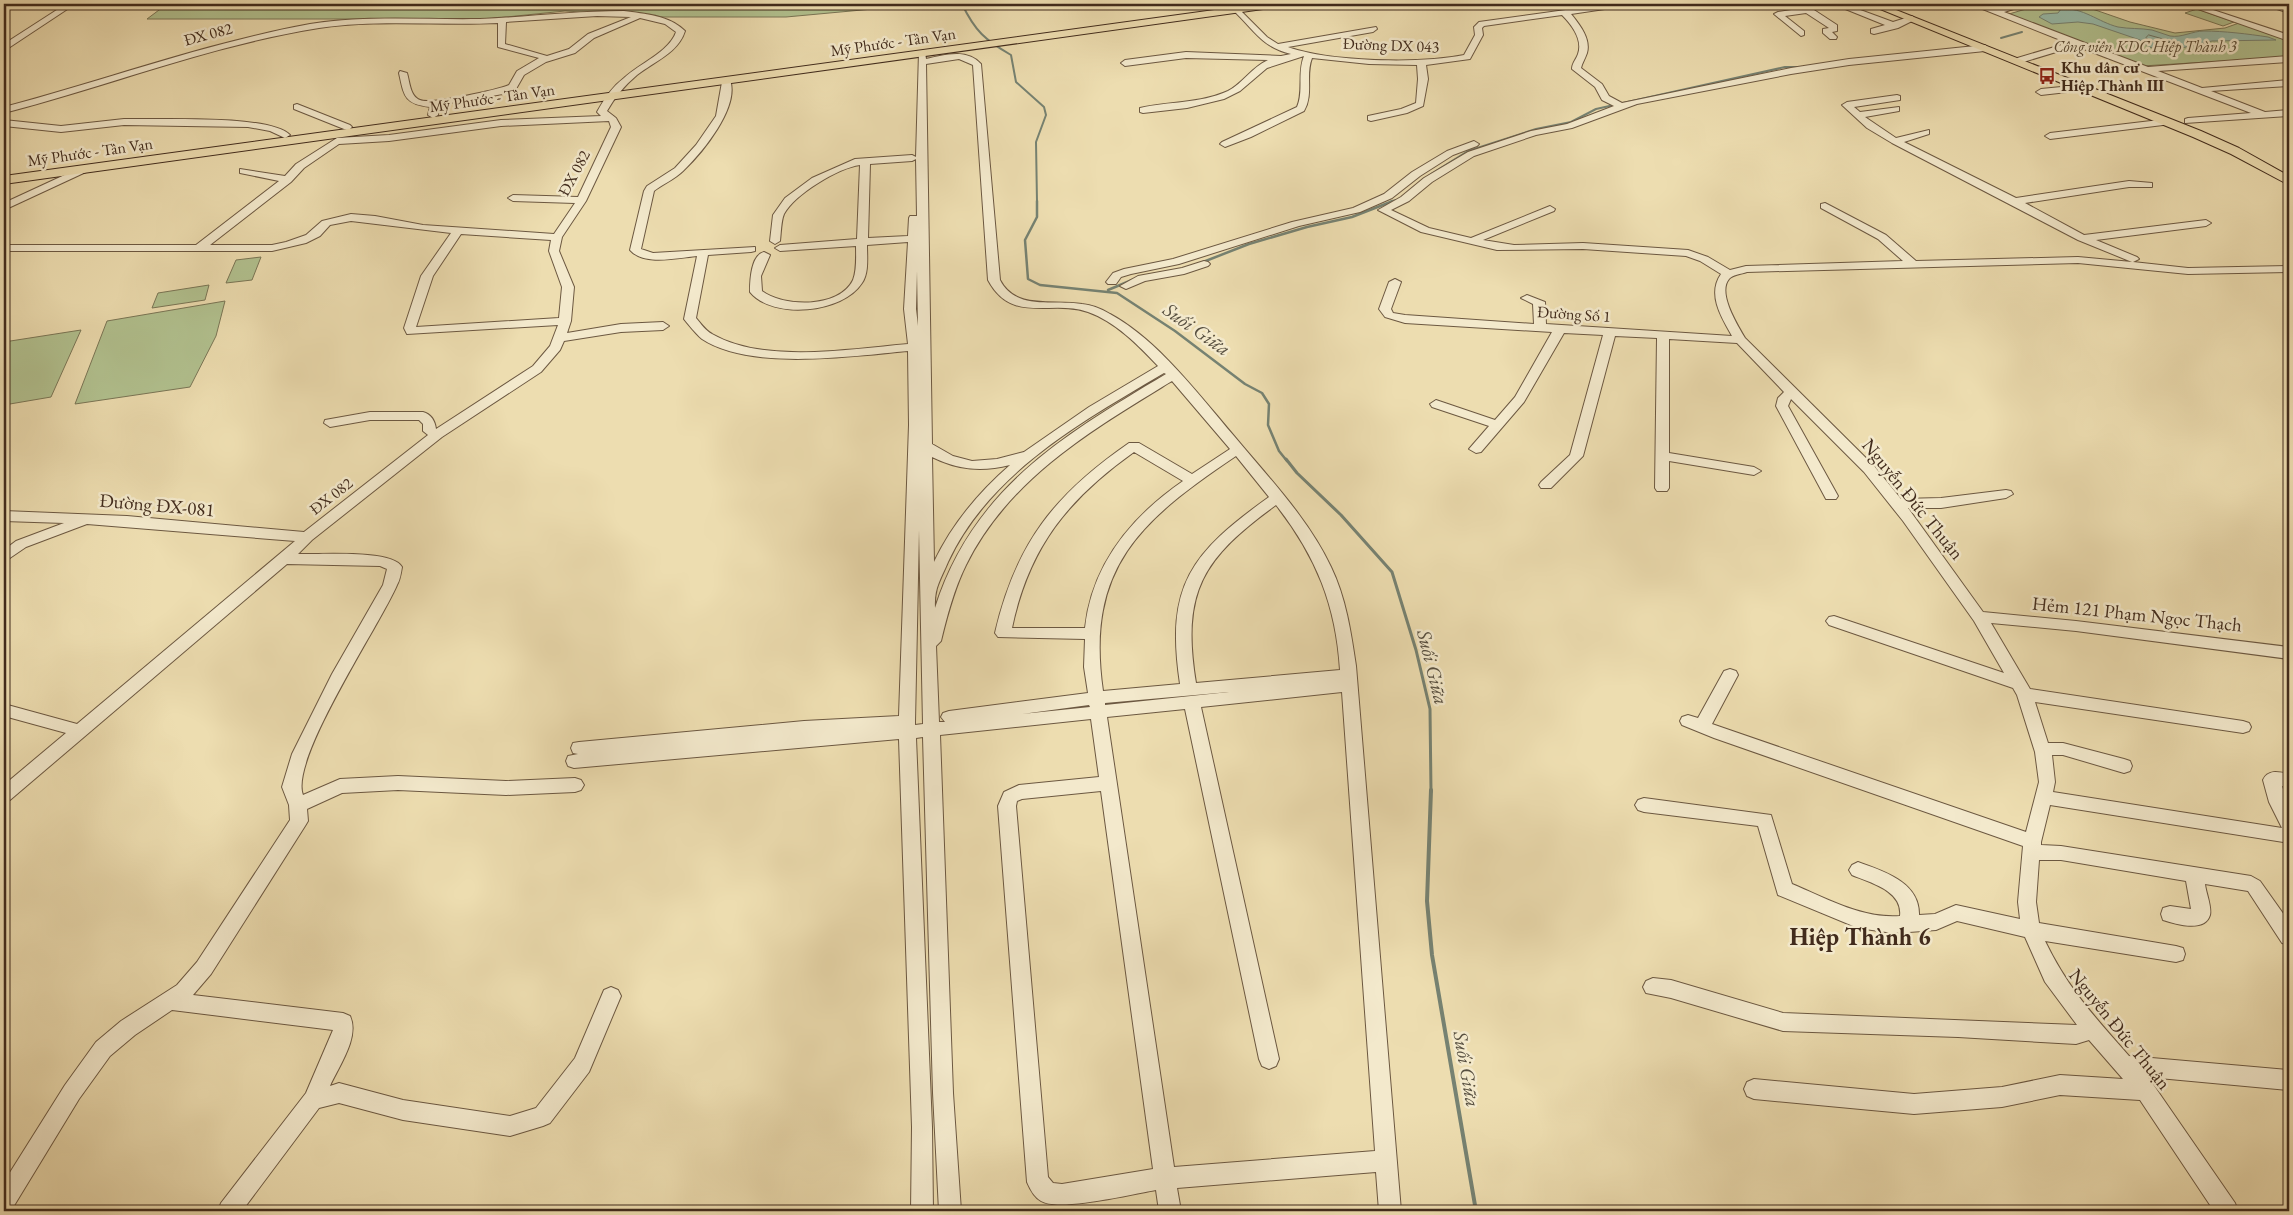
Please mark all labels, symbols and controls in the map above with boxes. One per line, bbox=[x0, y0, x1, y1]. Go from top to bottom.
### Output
street label: ĐX 082 bbox=[182, 17, 235, 50]
street label: Mỹ Phước - Tân Vạn bbox=[829, 23, 958, 61]
street label: Đường DX 043 bbox=[1342, 33, 1440, 57]
park label: Công viên KDC Hiệp Thành 3 bbox=[2053, 36, 2237, 57]
place label: Khu dân cư Hiệp Thành III bbox=[2061, 57, 2164, 96]
bus stop icon: Khu dân cư Hiệp Thành III bbox=[2037, 66, 2057, 86]
street label: Mỹ Phước - Tân Vạn bbox=[428, 79, 557, 117]
street label: Mỹ Phước - Tân Vạn bbox=[26, 133, 155, 171]
street label: ĐX 082 bbox=[553, 146, 595, 200]
water label: Suối Giữa bbox=[1157, 296, 1236, 362]
street label: Đường Số 1 bbox=[1536, 301, 1612, 327]
street label: Nguyễn Đức Thuận bbox=[1856, 433, 1970, 565]
street label: ĐX 082 bbox=[305, 472, 357, 519]
street label: Đường ĐX-081 bbox=[98, 488, 216, 522]
street label: Hẻm 121 Phạm Ngọc Thạch bbox=[2031, 591, 2243, 637]
water label: Suối Giữa bbox=[1411, 626, 1455, 707]
district label: Hiệp Thành 6 bbox=[1789, 921, 1931, 952]
street label: Nguyễn Đức Thuận bbox=[2063, 963, 2177, 1095]
water label: Suối Giữa bbox=[1447, 1028, 1486, 1109]

